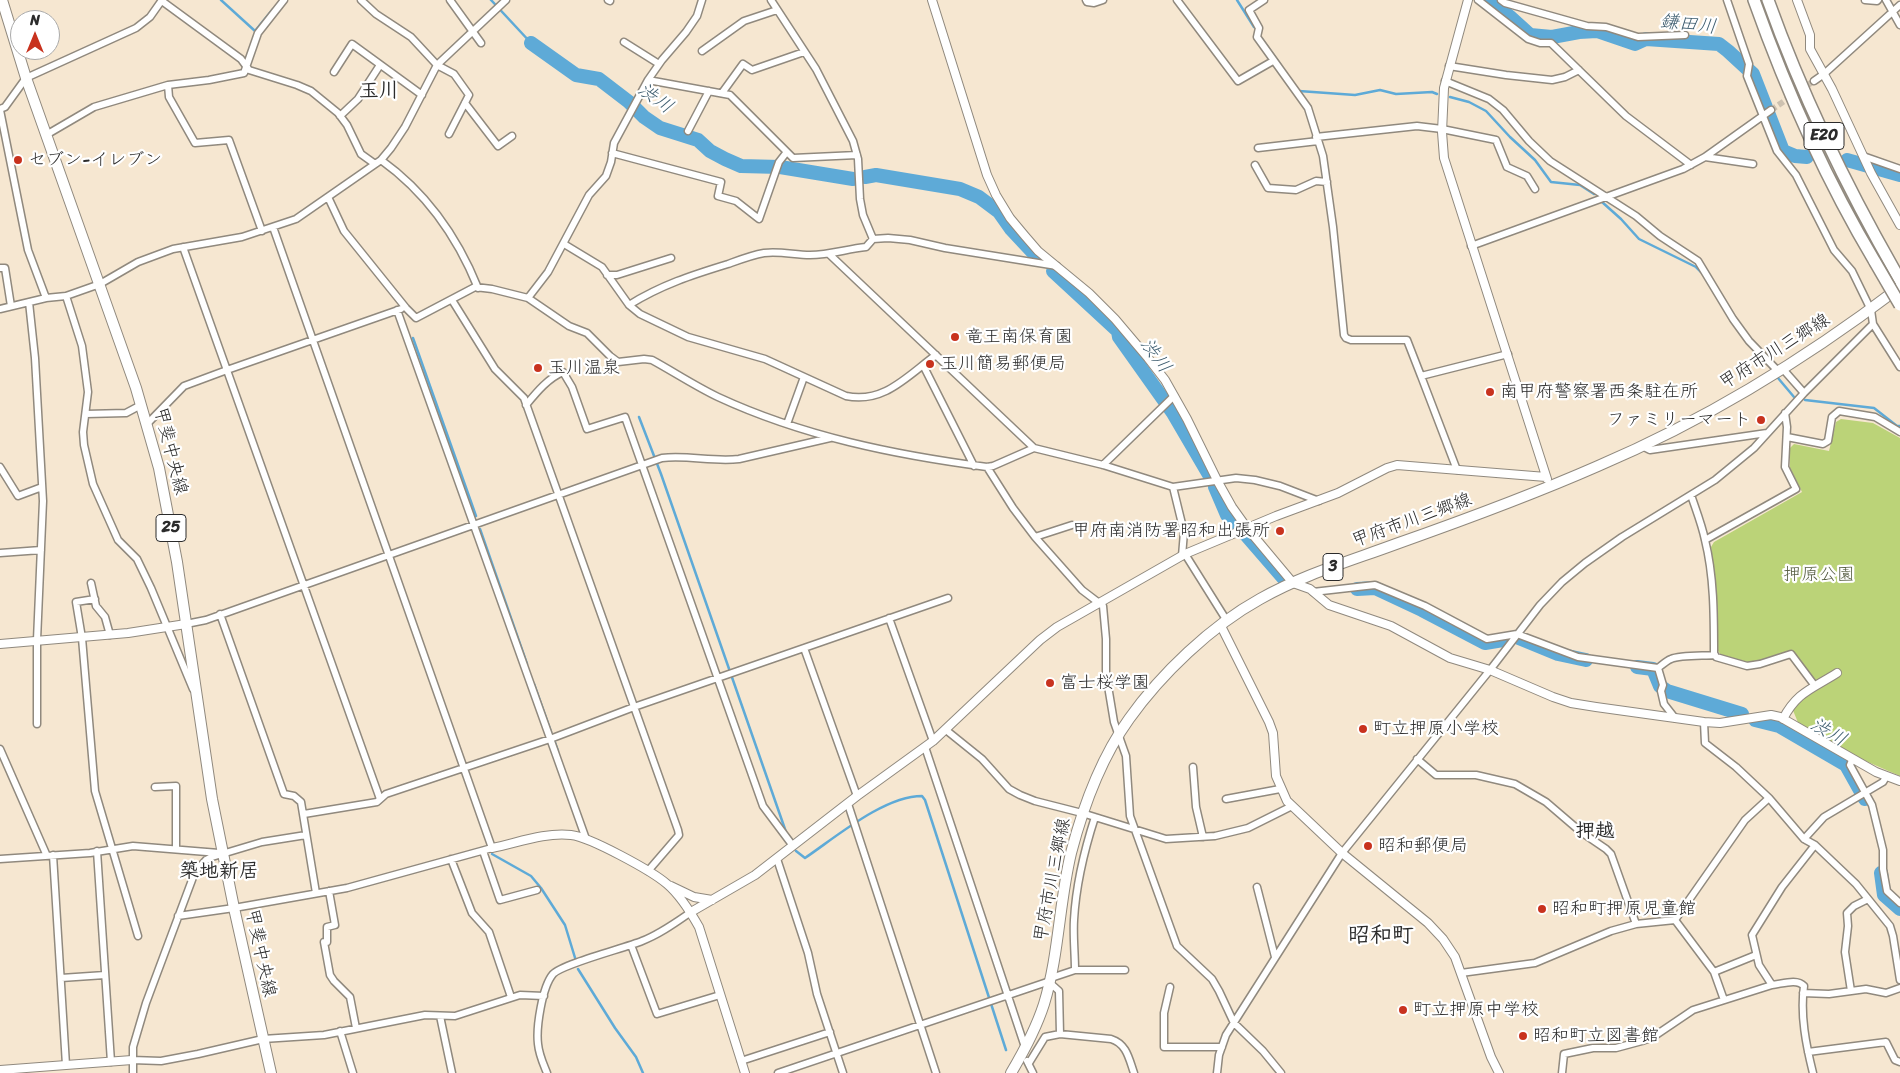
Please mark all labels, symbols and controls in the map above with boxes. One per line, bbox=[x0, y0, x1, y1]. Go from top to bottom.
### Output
text: N bbox=[30, 8, 40, 33]
north arrow bbox=[10, 10, 60, 60]
water label: 鎌田川 bbox=[1658, 11, 1718, 39]
water label: 渋川 bbox=[633, 79, 677, 119]
district label: 玉川 bbox=[359, 80, 399, 104]
road number: E20 bbox=[1804, 122, 1844, 150]
place label: セブン-イレブン bbox=[28, 149, 162, 171]
marker: セブン-イレブン bbox=[12, 154, 24, 166]
street label: 甲府市川三郷線 bbox=[1716, 309, 1834, 395]
place label: 竜王南保育園 bbox=[965, 326, 1073, 348]
marker: 竜王南保育園 bbox=[949, 331, 961, 343]
water label: 渋川 bbox=[1135, 334, 1175, 378]
place label: 玉川簡易郵便局 bbox=[940, 353, 1066, 375]
place label: 玉川温泉 bbox=[548, 357, 620, 379]
marker: 玉川簡易郵便局 bbox=[924, 358, 936, 370]
marker: 玉川温泉 bbox=[532, 362, 544, 374]
place label: 南甲府警察署西条駐在所 bbox=[1500, 381, 1698, 403]
marker: 南甲府警察署西条駐在所 bbox=[1484, 386, 1496, 398]
street label: 甲斐中央線 bbox=[149, 405, 191, 497]
place label: ファミリーマート bbox=[1607, 409, 1751, 431]
marker: ファミリーマート bbox=[1755, 414, 1767, 426]
street label: 甲府市川三郷線 bbox=[1349, 489, 1475, 553]
road number: 25 bbox=[156, 514, 186, 542]
place label: 甲府南消防署昭和出張所 bbox=[1072, 520, 1270, 542]
marker: 甲府南消防署昭和出張所 bbox=[1274, 525, 1286, 537]
road number: 3 bbox=[1323, 554, 1343, 580]
park label: 押原公園 bbox=[1783, 564, 1855, 586]
place label: 富士桜学園 bbox=[1060, 672, 1150, 694]
marker: 富士桜学園 bbox=[1044, 677, 1056, 689]
water label: 渋川 bbox=[1806, 714, 1850, 752]
place label: 町立押原小学校 bbox=[1373, 718, 1499, 740]
marker: 町立押原小学校 bbox=[1357, 723, 1369, 735]
street label: 甲府市川三郷線 bbox=[1030, 816, 1076, 944]
district label: 押越 bbox=[1575, 820, 1615, 844]
place label: 昭和郵便局 bbox=[1378, 835, 1468, 857]
marker: 昭和郵便局 bbox=[1362, 840, 1374, 852]
district label: 築地新居 bbox=[179, 860, 259, 884]
place label: 昭和町押原児童館 bbox=[1552, 898, 1696, 920]
marker: 昭和町押原児童館 bbox=[1536, 903, 1548, 915]
street label: 甲斐中央線 bbox=[240, 907, 280, 999]
district label: 昭和町 bbox=[1348, 923, 1414, 949]
place label: 町立押原中学校 bbox=[1413, 999, 1539, 1021]
marker: 町立押原中学校 bbox=[1397, 1004, 1409, 1016]
place label: 昭和町立図書館 bbox=[1533, 1025, 1659, 1047]
marker: 昭和町立図書館 bbox=[1517, 1030, 1529, 1042]

